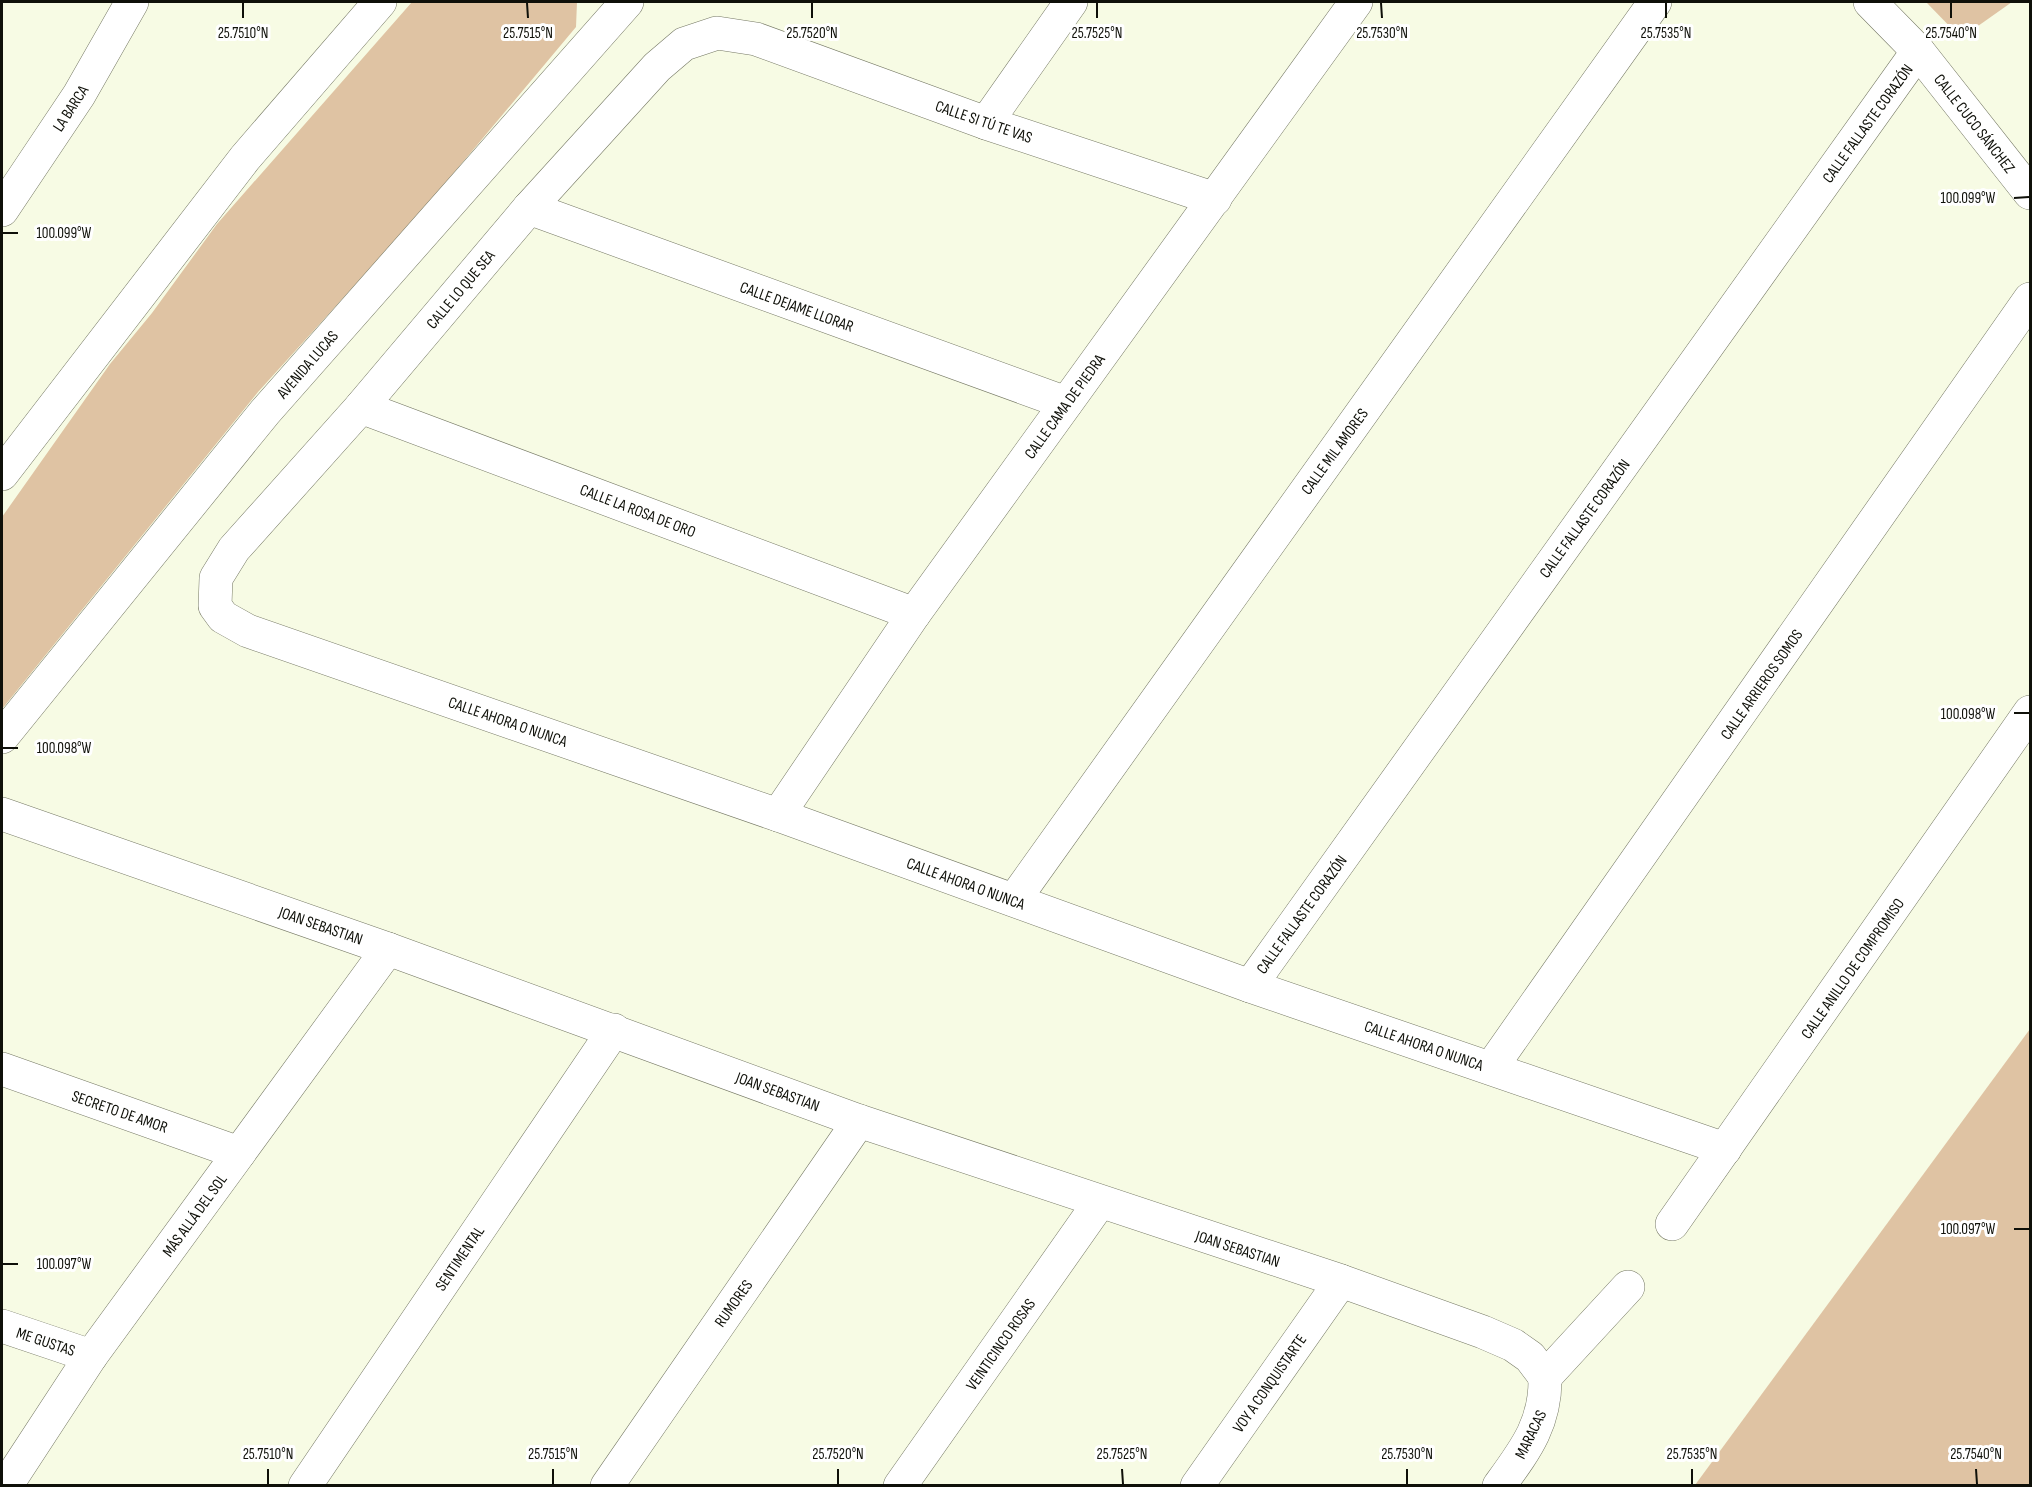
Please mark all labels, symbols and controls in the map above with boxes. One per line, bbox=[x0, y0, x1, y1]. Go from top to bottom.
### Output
text: 25.7510°N bbox=[218, 24, 268, 43]
text: 25.7515°N bbox=[503, 24, 553, 43]
text: 25.7520°N bbox=[786, 24, 838, 43]
text: 25.7525°N bbox=[1072, 24, 1122, 43]
text: 25.7530°N bbox=[1356, 24, 1408, 43]
text: 25.7535°N bbox=[1641, 24, 1691, 43]
text: 25.7540°N bbox=[1925, 24, 1977, 43]
street label: CALLE FALLASTE CORAZÓN bbox=[1819, 61, 1918, 187]
street label: CALLE CUCO SÁNCHEZ bbox=[1929, 71, 2019, 177]
street label: LA BARCA bbox=[49, 82, 93, 136]
street label: CALLE SI TÚ TE VAS bbox=[933, 97, 1035, 148]
text: 100.099°W bbox=[1941, 189, 1996, 208]
text: 100.099°W bbox=[37, 224, 92, 243]
street label: CALLE LO QUE SEA bbox=[423, 247, 500, 333]
street label: CALLE DEJAME LLORAR bbox=[737, 278, 856, 337]
street label: AVENIDA LUCAS bbox=[273, 327, 343, 404]
street label: CALLE CAMA DE PIEDRA bbox=[1021, 351, 1110, 463]
street label: CALLE MIL AMORES bbox=[1298, 405, 1373, 499]
street label: CALLE FALLASTE CORAZÓN bbox=[1536, 456, 1635, 582]
street label: CALLE LA ROSA DE ORO bbox=[577, 481, 698, 542]
street label: CALLE ARRIEROS SOMOS bbox=[1717, 626, 1807, 744]
street label: CALLE AHORA O NUNCA bbox=[446, 693, 570, 752]
text: 100.098°W bbox=[1941, 705, 1995, 724]
text: 100.098°W bbox=[37, 739, 91, 758]
street label: CALLE FALLASTE CORAZÓN bbox=[1253, 852, 1352, 978]
street label: CALLE AHORA O NUNCA bbox=[904, 854, 1027, 915]
street label: CALLE ANILLO DE COMPROMISO bbox=[1797, 895, 1909, 1043]
street label: JOAN SEBASTIAN bbox=[275, 903, 365, 950]
street label: CALLE AHORA O NUNCA bbox=[1362, 1017, 1486, 1076]
street label: JOAN SEBASTIAN bbox=[732, 1068, 822, 1116]
street label: SECRETO DE AMOR bbox=[69, 1087, 170, 1138]
street label: MÁS ALLÁ DEL SOL bbox=[159, 1171, 232, 1261]
text: 100.097°W bbox=[1941, 1220, 1996, 1239]
street label: SENTIMENTAL bbox=[432, 1223, 489, 1295]
street label: JOAN SEBASTIAN bbox=[1192, 1227, 1282, 1272]
text: 100.097°W bbox=[37, 1255, 92, 1274]
street label: RUMORES bbox=[711, 1276, 757, 1331]
street label: VEINTICINCO ROSAS bbox=[963, 1295, 1040, 1394]
street label: ME GUSTAS bbox=[14, 1324, 78, 1361]
street label: VOY A CONQUISTARTE bbox=[1229, 1331, 1311, 1437]
street label: MARACAS bbox=[1511, 1407, 1551, 1462]
text: 25.7510°N bbox=[243, 1445, 293, 1464]
text: 25.7515°N bbox=[528, 1445, 578, 1464]
text: 25.7520°N bbox=[812, 1445, 864, 1464]
text: 25.7525°N bbox=[1097, 1445, 1147, 1464]
text: 25.7530°N bbox=[1381, 1445, 1433, 1464]
text: 25.7535°N bbox=[1667, 1445, 1717, 1464]
text: 25.7540°N bbox=[1950, 1445, 2002, 1464]

